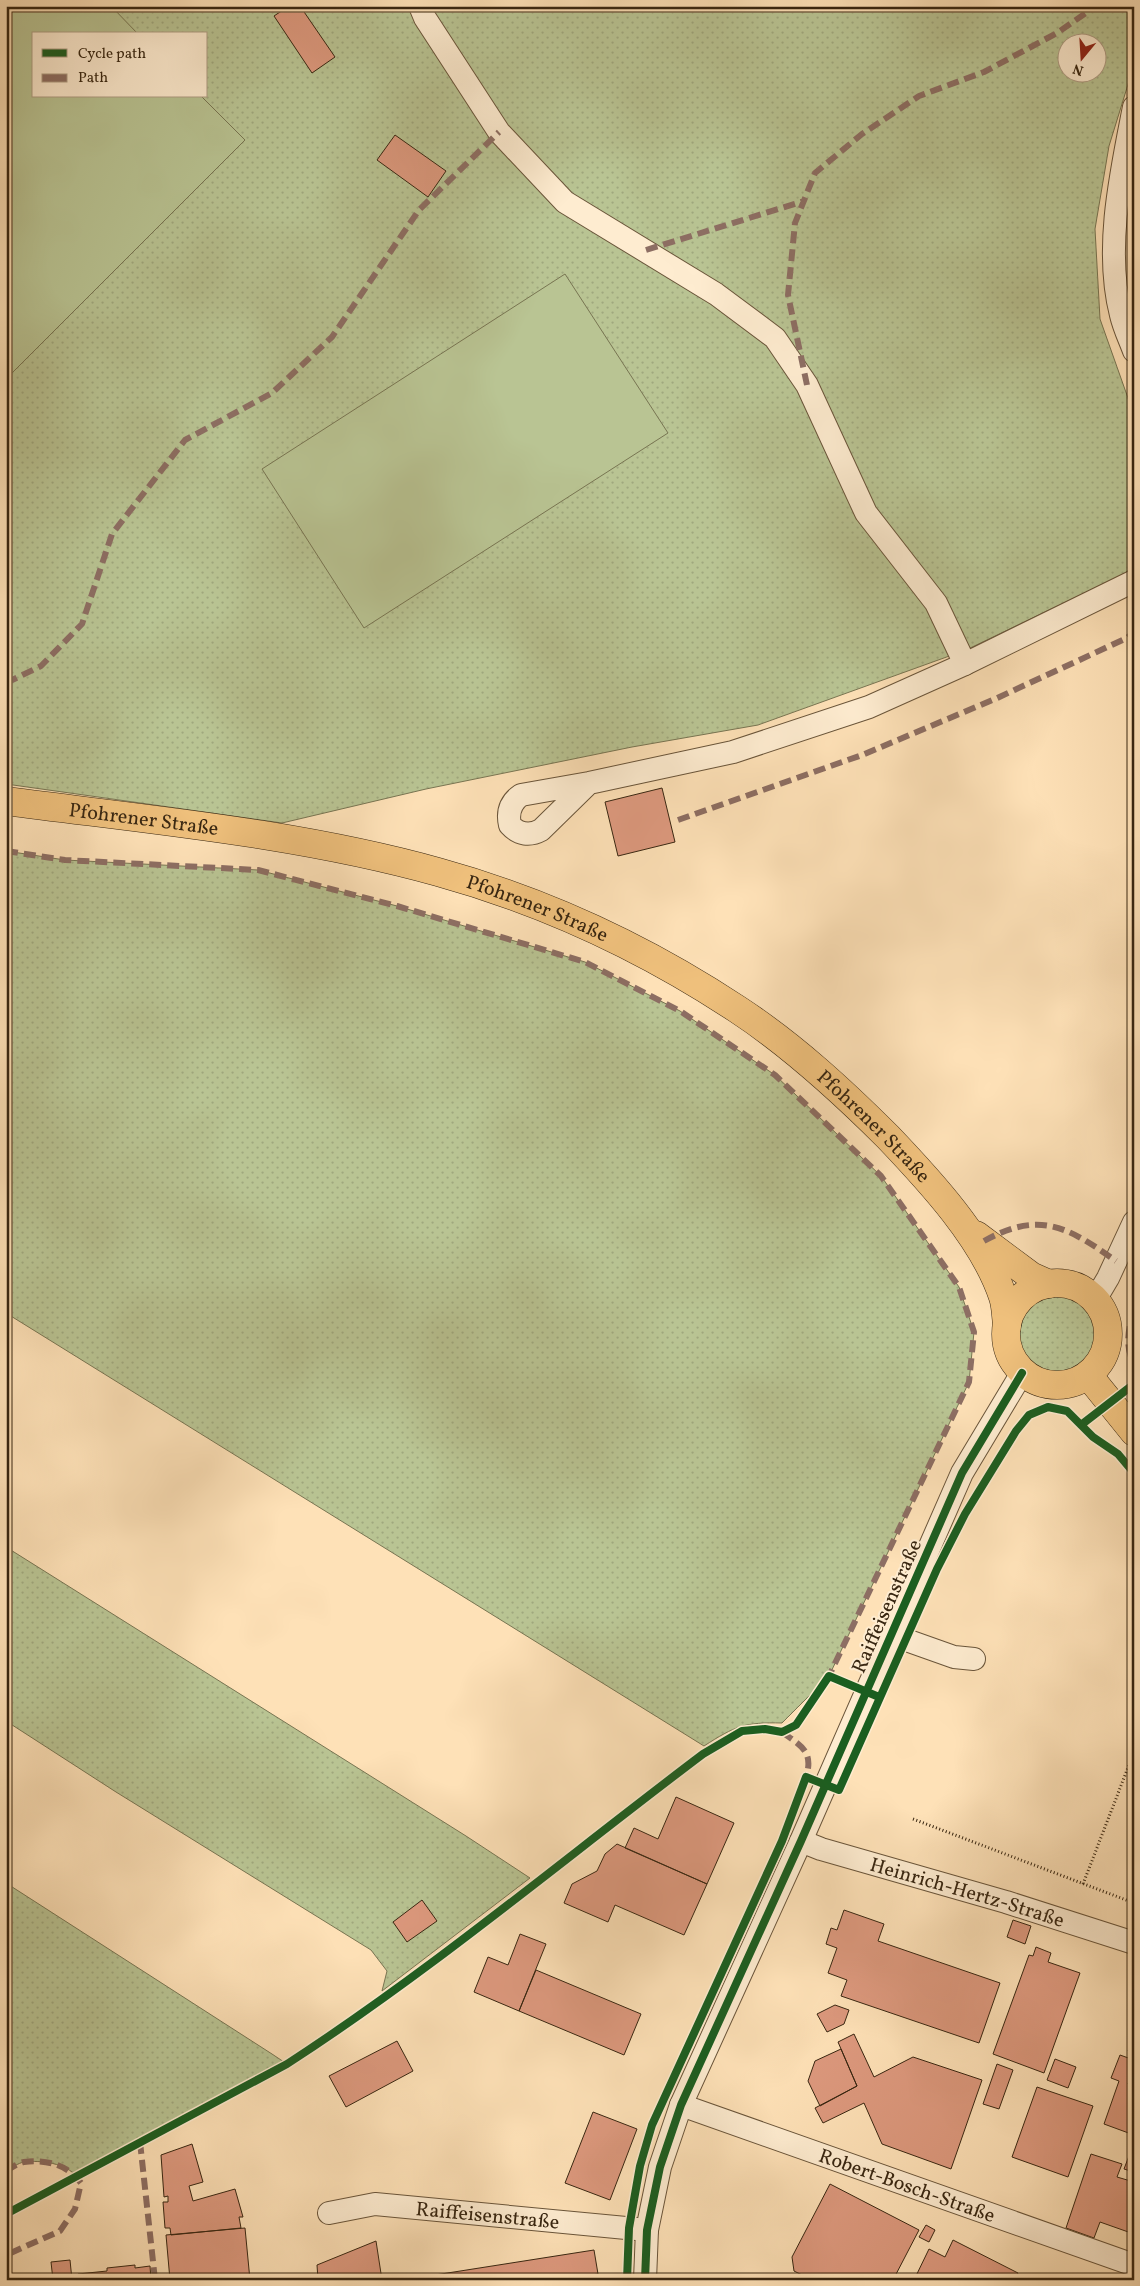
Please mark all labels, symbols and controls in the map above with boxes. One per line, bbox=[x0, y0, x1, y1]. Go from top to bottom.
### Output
legend bbox=[32, 32, 208, 98]
north arrow bbox=[1058, 32, 1108, 82]
text: Cycle path bbox=[78, 44, 146, 65]
text: N bbox=[1071, 58, 1086, 80]
text: Path bbox=[78, 68, 108, 89]
street label: Pfohrener Straße bbox=[67, 797, 220, 844]
street label: Pfohrener Straße bbox=[462, 869, 612, 950]
street label: Pfohrener Straße bbox=[810, 1064, 936, 1190]
street label: Raiffeisenstraße bbox=[846, 1535, 930, 1678]
street label: Heinrich-Hertz-Straße bbox=[866, 1852, 1067, 1936]
street label: Robert-Bosch-Straße bbox=[815, 2143, 999, 2231]
street label: Raiffeisenstraße bbox=[414, 2196, 560, 2238]

